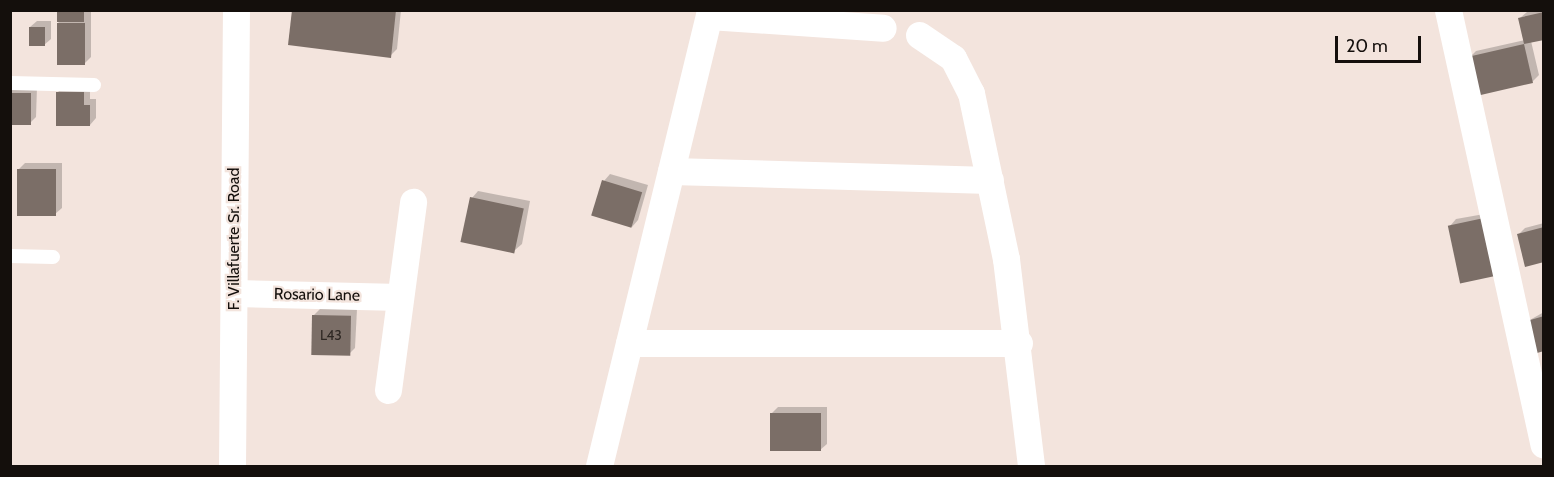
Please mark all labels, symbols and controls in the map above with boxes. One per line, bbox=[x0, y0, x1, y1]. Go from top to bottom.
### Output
scale bar bbox=[1338, 24, 1424, 62]
text: 20 m bbox=[1346, 35, 1388, 57]
street label: F. Villafuerte Sr. Road bbox=[224, 168, 244, 310]
street label: Rosario Lane bbox=[274, 285, 360, 305]
house number: L43 bbox=[320, 327, 342, 343]

